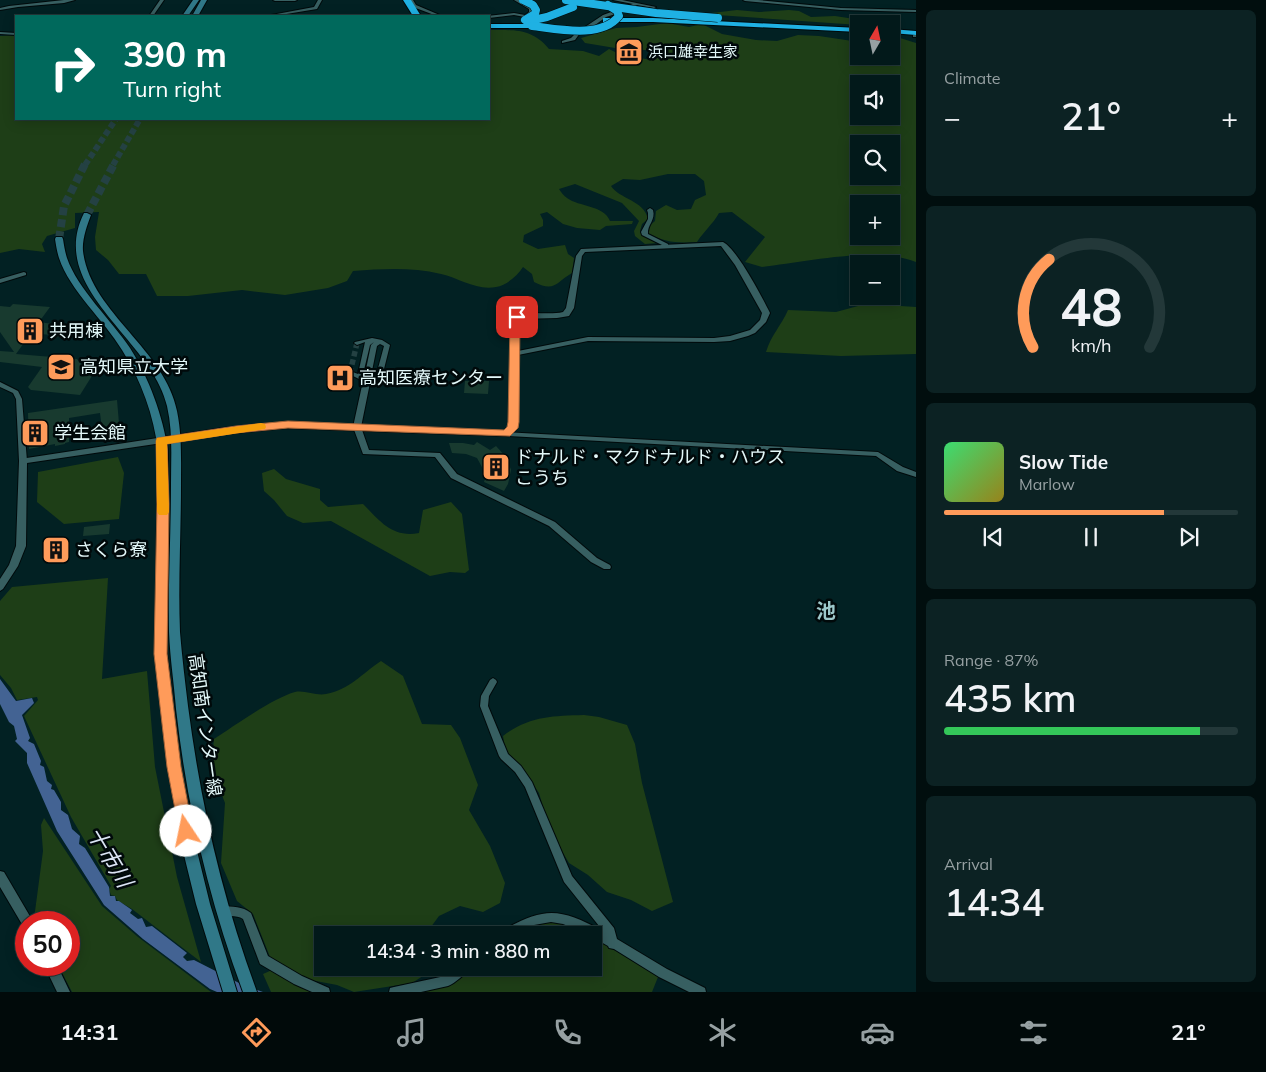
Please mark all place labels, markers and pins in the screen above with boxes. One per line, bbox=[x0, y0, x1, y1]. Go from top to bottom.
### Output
museum icon: 浜口雄幸生家 bbox=[614, 37, 644, 67]
place label: 浜口雄幸生家 bbox=[648, 42, 738, 61]
pin bbox=[496, 296, 538, 338]
building icon: 共用棟 bbox=[15, 316, 45, 346]
place label: 共用棟 bbox=[49, 319, 103, 342]
school or university icon: 高知県立大学 bbox=[46, 352, 76, 382]
place label: 高知県立大学 bbox=[80, 355, 188, 378]
hospital icon: 高知医療センター bbox=[325, 363, 355, 393]
place label: 高知医療センター bbox=[359, 366, 503, 389]
building icon: 学生会館 bbox=[20, 418, 50, 448]
place label: 学生会館 bbox=[54, 421, 126, 444]
place label: ドナルド・マクドナルド・ハウス こうち bbox=[515, 445, 785, 489]
building icon: ドナルド・マクドナルド・ハウス こうち bbox=[481, 452, 511, 482]
building icon: さくら寮 bbox=[41, 535, 71, 565]
place label: さくら寮 bbox=[75, 538, 147, 561]

